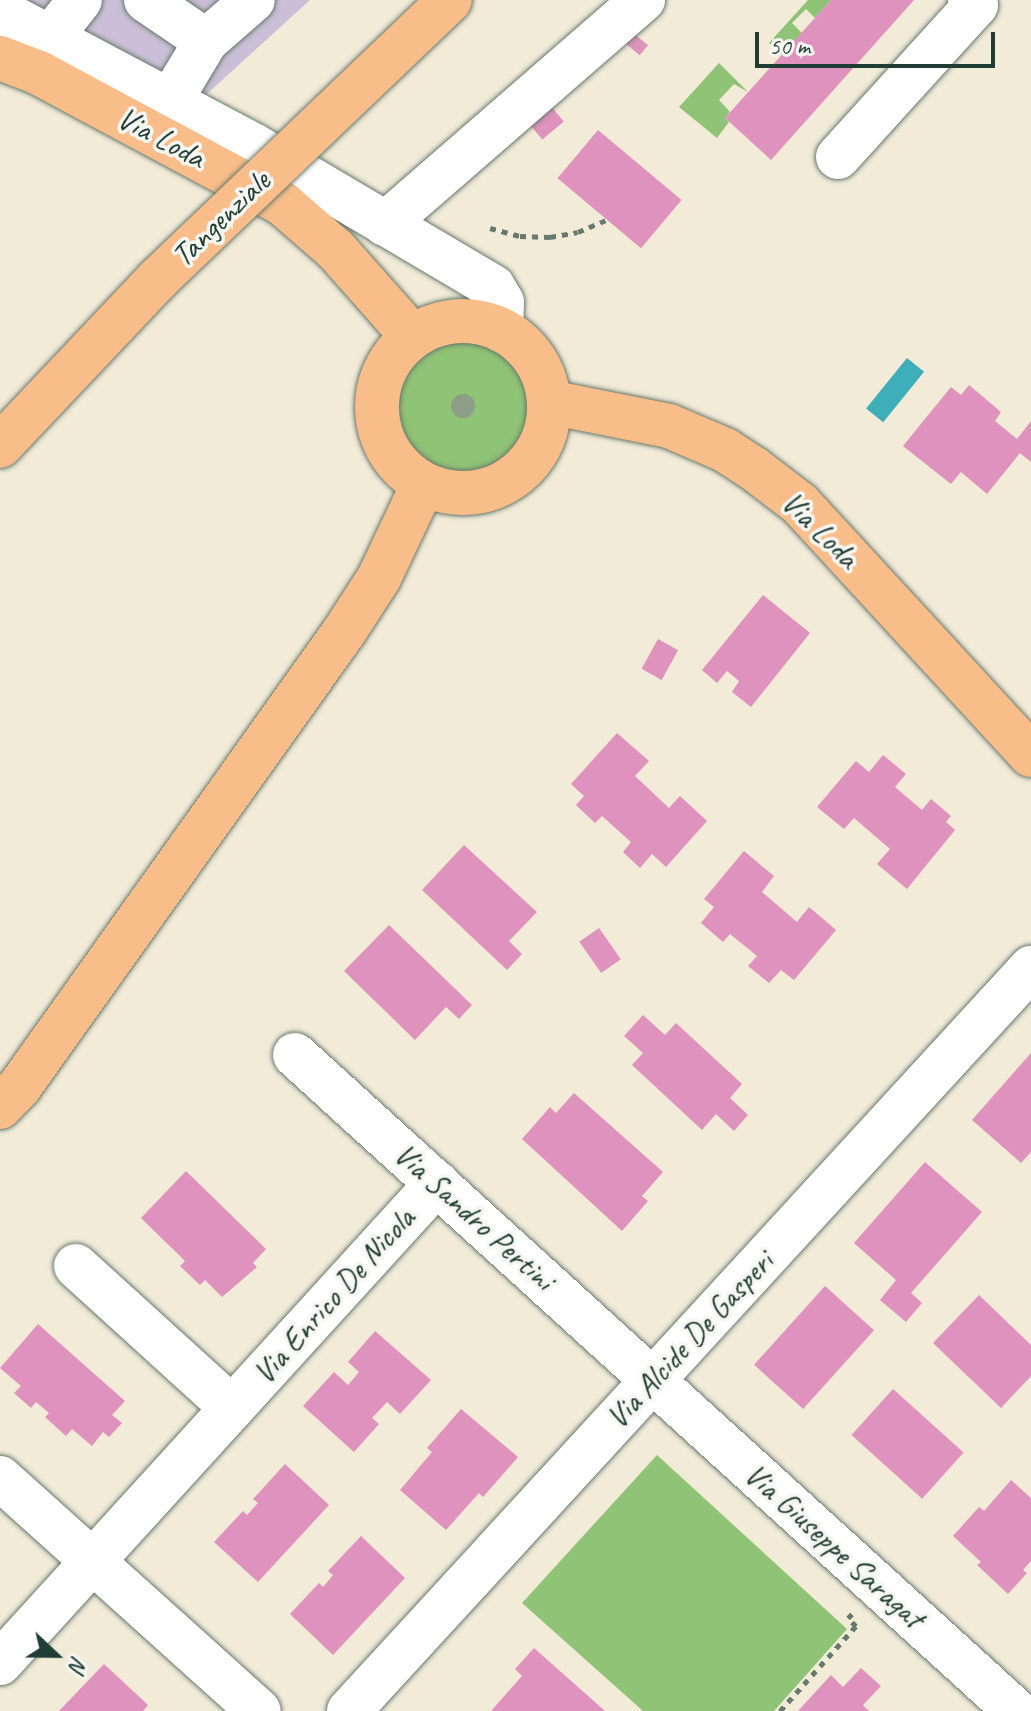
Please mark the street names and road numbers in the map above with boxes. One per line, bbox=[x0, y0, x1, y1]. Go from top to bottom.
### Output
street label: Via Loda bbox=[111, 99, 211, 177]
street label: Tangenziale bbox=[164, 163, 278, 275]
street label: Via Loda bbox=[774, 484, 866, 576]
street label: Via Sandro Pertini bbox=[386, 1135, 562, 1299]
street label: Via Enrico De Nicola bbox=[244, 1199, 424, 1393]
street label: Via Alcide De Gasperi bbox=[598, 1243, 782, 1437]
street label: Via Giuseppe Saragat bbox=[736, 1455, 932, 1637]

